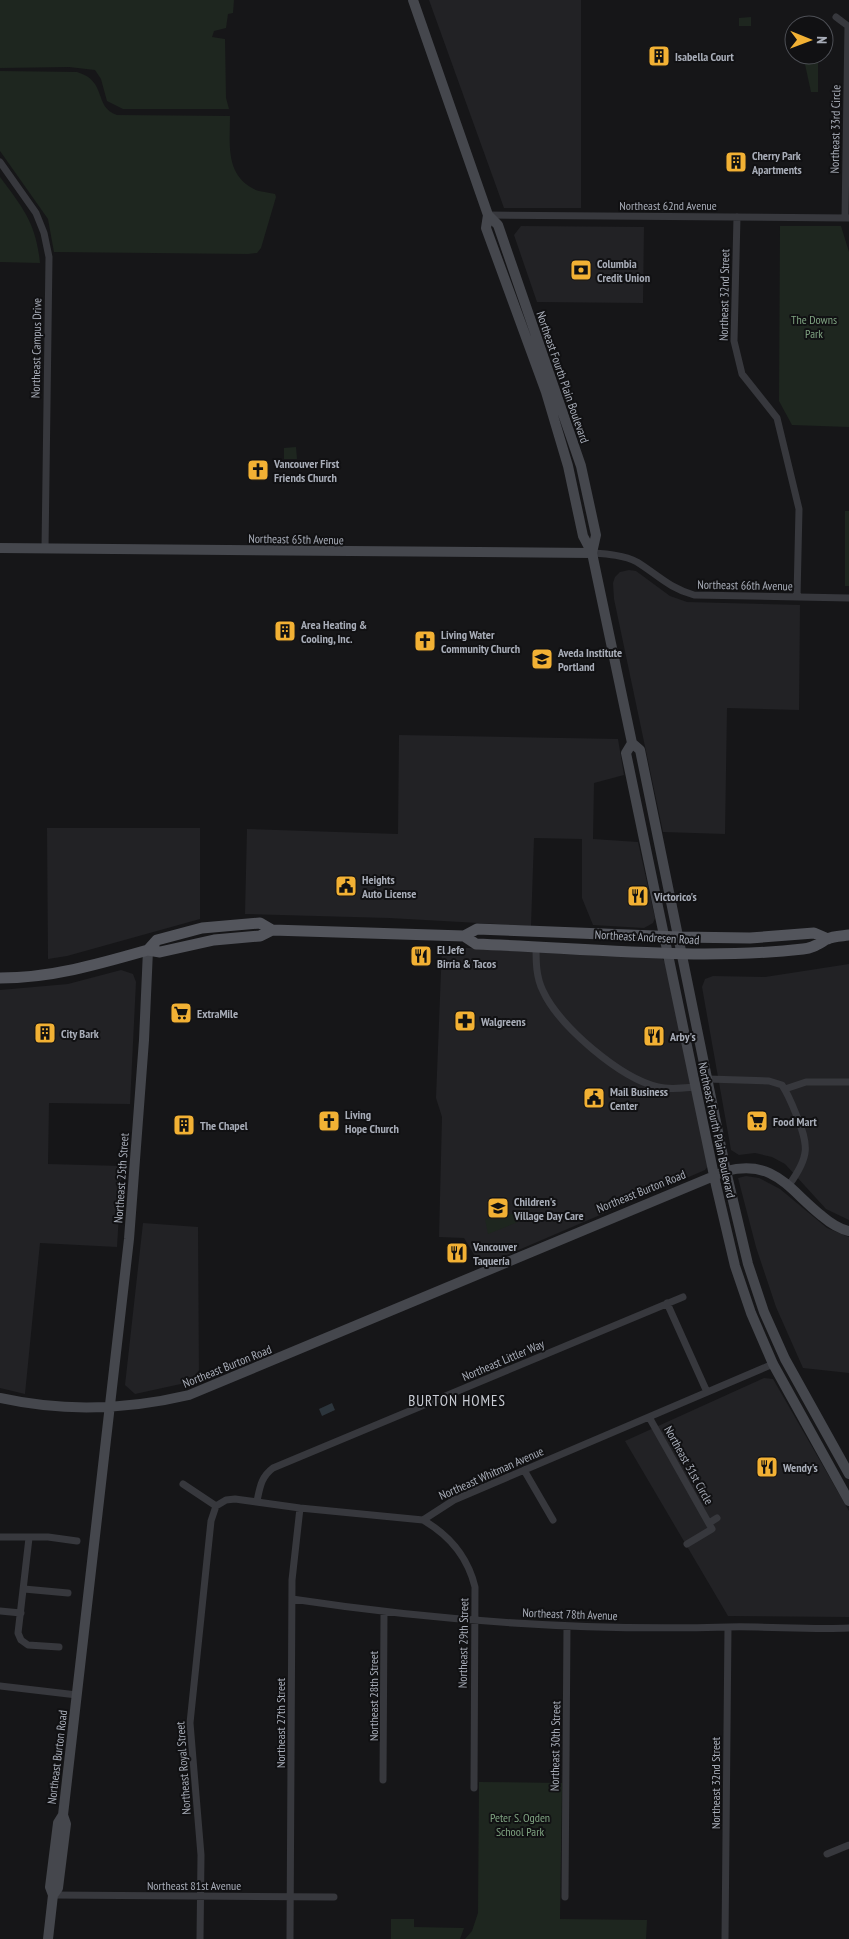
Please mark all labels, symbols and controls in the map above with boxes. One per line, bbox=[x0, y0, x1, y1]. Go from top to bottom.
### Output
north arrow bbox=[784, 15, 834, 65]
text: N bbox=[813, 36, 831, 44]
building icon: Isabella Court bbox=[647, 44, 671, 68]
place label: Isabella Court bbox=[675, 49, 734, 64]
street label: Northeast 33rd Circle bbox=[827, 84, 843, 173]
place label: Cherry Park Apartments bbox=[751, 148, 802, 177]
building icon: Cherry Park Apartments bbox=[724, 150, 748, 174]
street label: Northeast 62nd Avenue bbox=[619, 198, 717, 213]
street label: Northeast 32nd Street bbox=[716, 248, 732, 341]
place label: Columbia Credit Union bbox=[597, 256, 650, 285]
bank icon: Columbia Credit Union bbox=[569, 258, 593, 282]
street label: Northeast Campus Drive bbox=[28, 298, 44, 398]
street label: Northeast Fourth Plain Boulevard bbox=[533, 309, 593, 445]
park label: The Downs Park bbox=[791, 312, 837, 341]
place label: Vancouver First Friends Church bbox=[273, 456, 340, 485]
church icon: Vancouver First Friends Church bbox=[246, 458, 270, 482]
street label: Northeast 65th Avenue bbox=[248, 531, 344, 547]
street label: Northeast 66th Avenue bbox=[697, 577, 793, 593]
place label: Area Heating & Cooling, Inc. bbox=[300, 617, 367, 646]
building icon: Area Heating & Cooling, Inc. bbox=[273, 619, 297, 643]
place label: Living Water Community Church bbox=[441, 627, 520, 656]
church icon: Living Water Community Church bbox=[413, 629, 437, 653]
place label: Aveda Institute Portland bbox=[557, 645, 622, 674]
school or university icon: Aveda Institute Portland bbox=[530, 647, 554, 671]
place label: Heights Auto License bbox=[361, 872, 416, 901]
public building icon: Heights Auto License bbox=[334, 874, 358, 898]
restaurant icon: Victorico's bbox=[626, 884, 650, 908]
place label: Victorico's bbox=[653, 889, 697, 904]
street label: Northeast Andresen Road bbox=[594, 927, 700, 947]
place label: El Jefe Birria & Tacos bbox=[437, 942, 496, 971]
restaurant icon: El Jefe Birria & Tacos bbox=[409, 944, 433, 968]
supermarket icon: ExtraMile bbox=[169, 1001, 193, 1025]
place label: ExtraMile bbox=[197, 1006, 238, 1021]
pharmacy icon: Walgreens bbox=[453, 1009, 477, 1033]
place label: Walgreens bbox=[480, 1014, 526, 1029]
building icon: City Bark bbox=[33, 1021, 57, 1045]
restaurant icon: Arby's bbox=[642, 1024, 666, 1048]
place label: City Bark bbox=[61, 1026, 99, 1041]
place label: Arby's bbox=[669, 1029, 696, 1044]
street label: Northeast Fourth Plain Boulevard bbox=[695, 1061, 739, 1199]
place label: Mail Business Center bbox=[610, 1084, 668, 1113]
public building icon: Mail Business Center bbox=[582, 1086, 606, 1110]
place label: Living Hope Church bbox=[345, 1107, 399, 1136]
church icon: Living Hope Church bbox=[317, 1109, 341, 1133]
supermarket icon: Food Mart bbox=[745, 1109, 769, 1133]
building icon: The Chapel bbox=[172, 1113, 196, 1137]
place label: Food Mart bbox=[773, 1114, 817, 1129]
place label: The Chapel bbox=[200, 1118, 248, 1133]
street label: Northeast 25th Street bbox=[110, 1132, 132, 1224]
street label: Northeast Burton Road bbox=[594, 1166, 688, 1216]
place label: Children's Village Day Care bbox=[513, 1194, 584, 1223]
school or university icon: Children's Village Day Care bbox=[486, 1196, 510, 1220]
place label: Vancouver Taquería bbox=[472, 1239, 517, 1268]
restaurant icon: Vancouver Taquería bbox=[445, 1241, 469, 1265]
street label: Northeast Littler Way bbox=[460, 1336, 547, 1384]
street label: Northeast Burton Road bbox=[180, 1341, 274, 1391]
district label: BURTON HOMES bbox=[408, 1391, 506, 1410]
street label: Northeast 31st Circle bbox=[661, 1423, 717, 1507]
street label: Northeast Whitman Avenue bbox=[436, 1443, 546, 1503]
restaurant icon: Wendy's bbox=[755, 1455, 779, 1479]
place label: Wendy's bbox=[782, 1460, 818, 1475]
street label: Northeast 29th Street bbox=[455, 1597, 471, 1688]
street label: Northeast 78th Avenue bbox=[522, 1605, 618, 1623]
street label: Northeast 28th Street bbox=[366, 1650, 381, 1741]
street label: Northeast 27th Street bbox=[273, 1677, 288, 1768]
street label: Northeast 30th Street bbox=[547, 1700, 563, 1791]
street label: Northeast Burton Road bbox=[44, 1709, 70, 1805]
street label: Northeast Royal Street bbox=[172, 1720, 194, 1815]
street label: Northeast 32nd Street bbox=[708, 1736, 723, 1829]
park label: Peter S. Ogden School Park bbox=[490, 1810, 550, 1839]
street label: Northeast 81st Avenue bbox=[147, 1878, 241, 1893]

